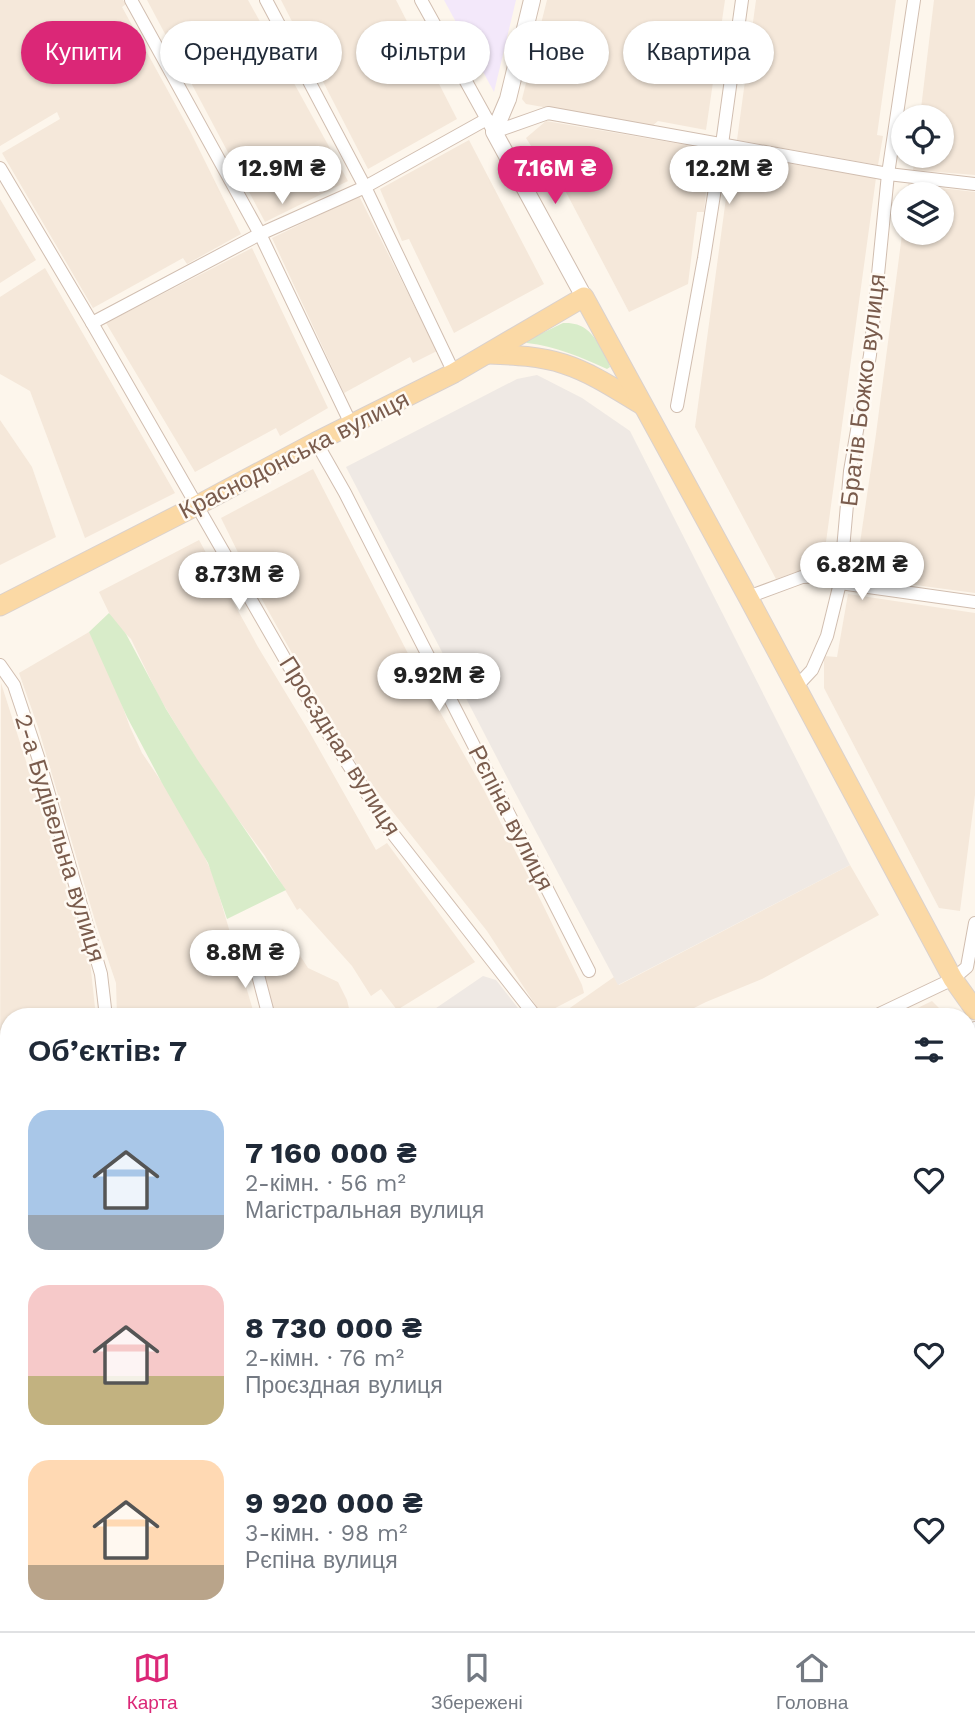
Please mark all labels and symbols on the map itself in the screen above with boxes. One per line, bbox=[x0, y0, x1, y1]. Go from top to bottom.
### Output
pin: 12.9M ₴ bbox=[217, 146, 347, 206]
pin: 7.16M ₴ bbox=[490, 146, 620, 206]
pin: 12.2M ₴ bbox=[664, 146, 794, 206]
street label: Братів Божко вулиця bbox=[835, 272, 891, 508]
street label: Краснодонська вулиця bbox=[174, 385, 414, 525]
pin: 6.82M ₴ bbox=[797, 542, 927, 602]
pin: 8.73M ₴ bbox=[174, 552, 304, 612]
street label: Проєздная вулиця bbox=[273, 651, 407, 841]
pin: 9.92M ₴ bbox=[374, 654, 504, 713]
street label: 2-а Будівельна вулиця bbox=[9, 711, 111, 965]
street label: Рєпіна вулиця bbox=[462, 741, 560, 895]
pin: 8.8M ₴ bbox=[188, 930, 302, 990]

